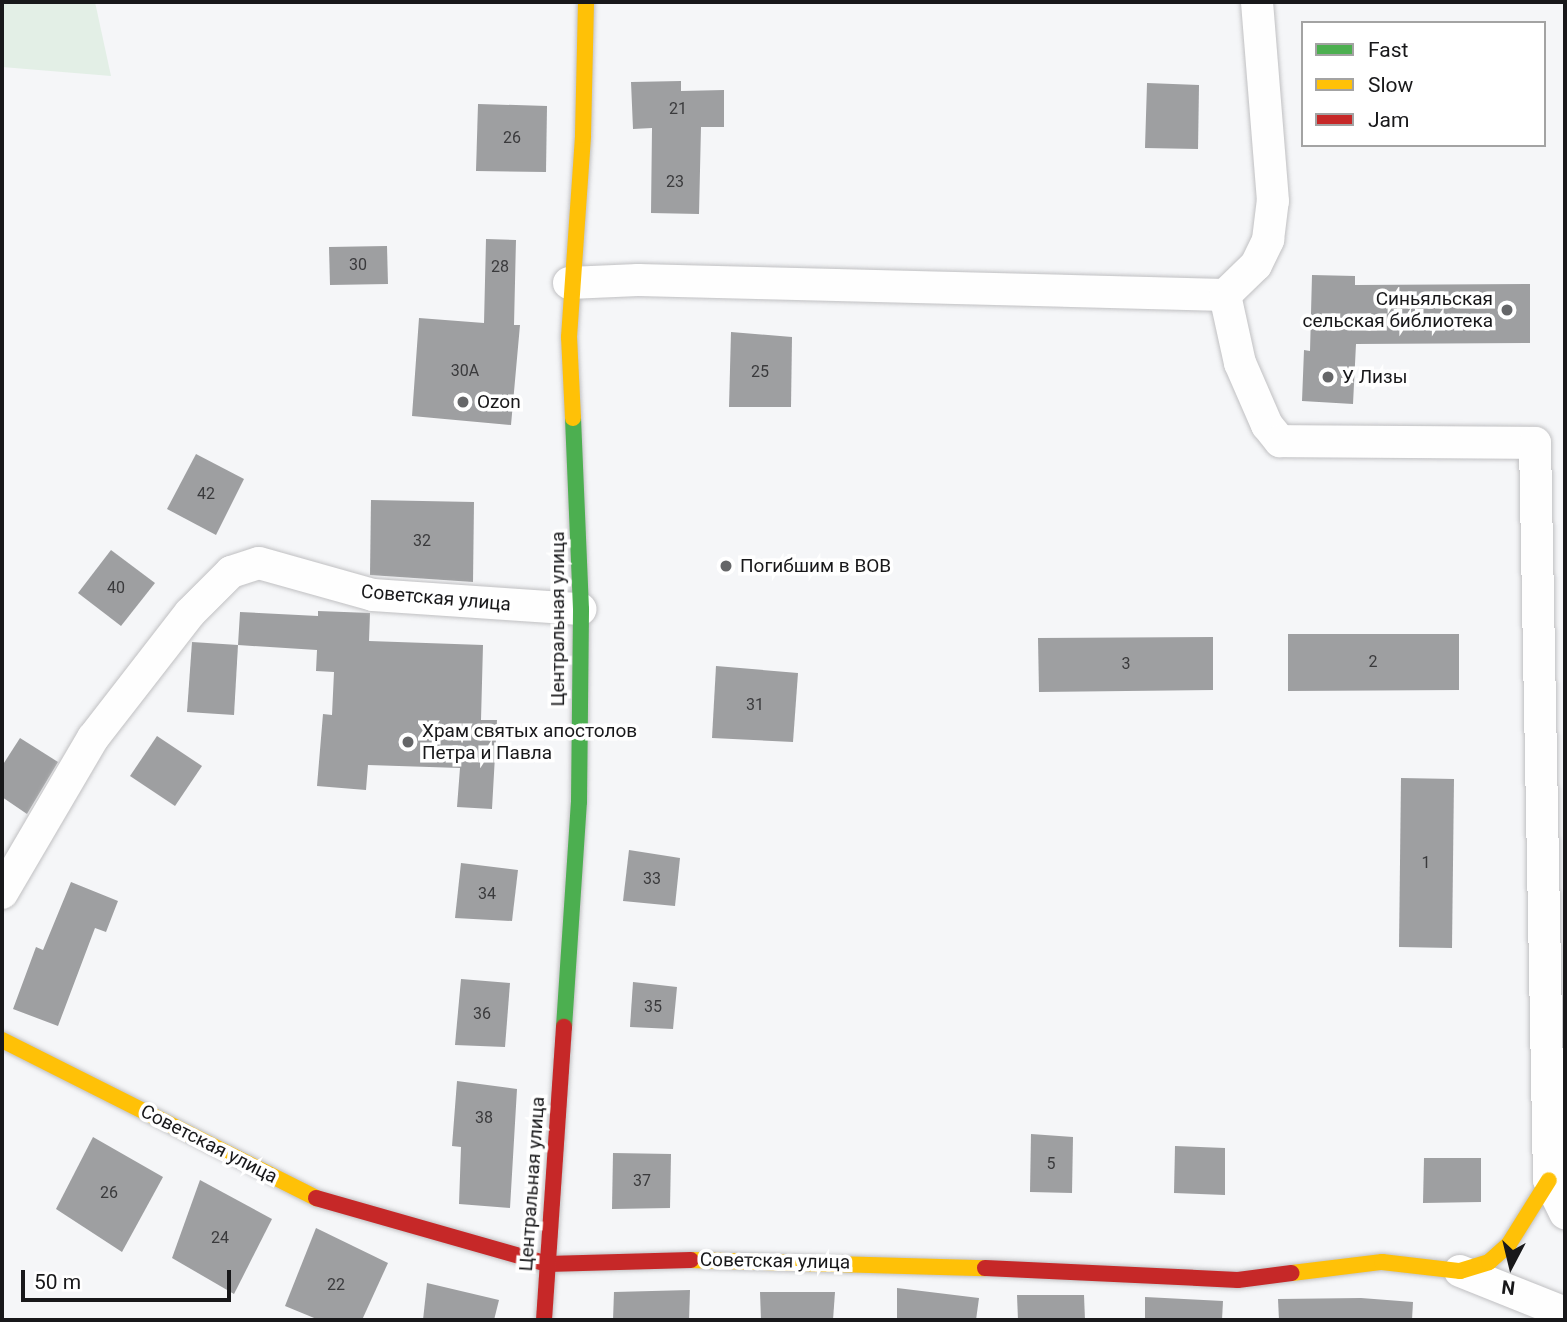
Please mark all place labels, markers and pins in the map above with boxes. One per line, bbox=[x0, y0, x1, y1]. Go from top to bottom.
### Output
place label: Синьяльская сельская библиотека bbox=[1302, 288, 1493, 332]
marker: Синьяльская сельская библиотека bbox=[1499, 302, 1515, 318]
place label: У Лизы bbox=[1342, 366, 1407, 388]
marker: У Лизы bbox=[1320, 369, 1336, 385]
place label: Ozon bbox=[477, 391, 521, 413]
marker: Ozon bbox=[455, 394, 471, 410]
place label: Погибшим в ВОВ bbox=[740, 555, 891, 577]
marker: Погибшим в ВОВ bbox=[718, 558, 734, 574]
place label: Храм святых апостолов Петра и Павла bbox=[422, 720, 637, 764]
marker: Храм святых апостолов Петра и Павла bbox=[400, 734, 416, 750]

